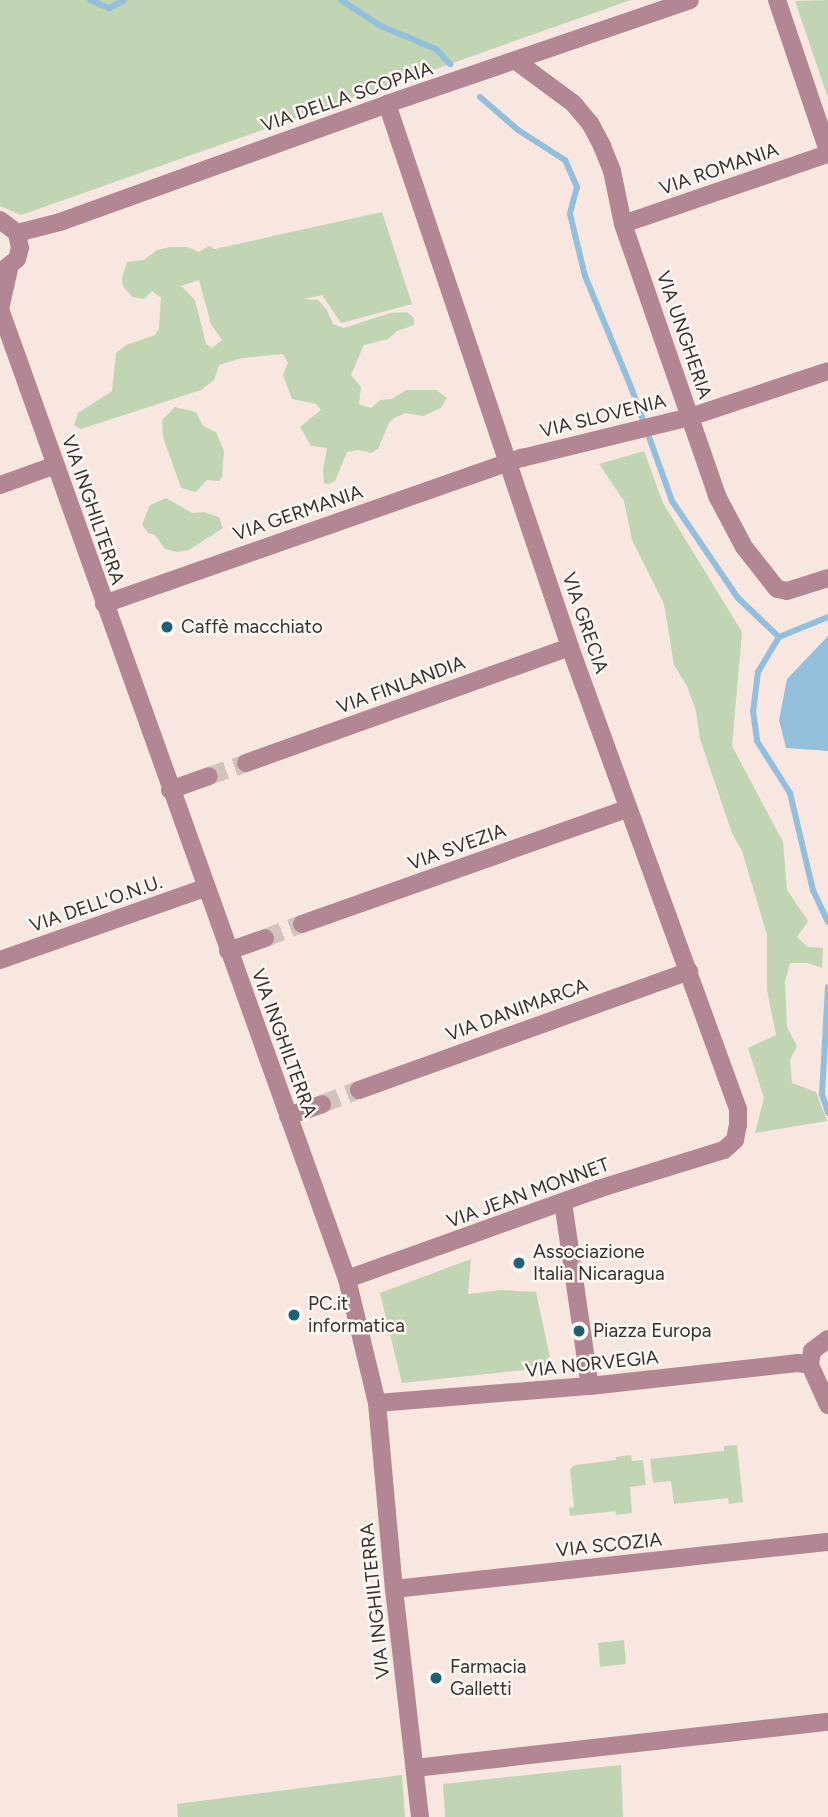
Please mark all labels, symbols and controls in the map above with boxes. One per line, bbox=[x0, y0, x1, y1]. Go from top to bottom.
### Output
street label: VIA DELLA SCOPAIA bbox=[258, 57, 436, 137]
street label: VIA ROMANIA bbox=[657, 138, 781, 200]
street label: VIA UNGHERIA bbox=[651, 268, 717, 402]
street label: VIA SLOVENIA bbox=[538, 389, 668, 443]
street label: VIA INGHILTERRA bbox=[57, 432, 129, 588]
street label: VIA GERMANIA bbox=[230, 480, 366, 546]
street label: VIA GRECIA bbox=[557, 570, 613, 676]
place label: Caffè macchiato bbox=[181, 616, 323, 638]
marker: Caffè macchiato bbox=[159, 619, 175, 635]
street label: VIA FINLANDIA bbox=[334, 651, 468, 719]
street label: VIA SVEZIA bbox=[405, 819, 509, 875]
street label: VIA DELL'O.N.U. bbox=[27, 871, 165, 937]
street label: VIA INGHILTERRA bbox=[247, 966, 321, 1120]
street label: VIA DANIMARCA bbox=[443, 974, 591, 1046]
street label: VIA JEAN MONNET bbox=[444, 1153, 612, 1233]
place label: Associazione Italia Nicaragua bbox=[533, 1241, 665, 1285]
marker: Associazione Italia Nicaragua bbox=[511, 1255, 527, 1271]
place label: PC.it informatica bbox=[308, 1293, 405, 1337]
marker: PC.it informatica bbox=[286, 1307, 302, 1323]
place label: Piazza Europa bbox=[593, 1320, 711, 1342]
marker: Piazza Europa bbox=[571, 1323, 587, 1339]
street label: VIA NORVEGIA bbox=[524, 1346, 660, 1382]
street label: VIA INGHILTERRA bbox=[355, 1522, 395, 1680]
street label: VIA SCOZIA bbox=[555, 1528, 663, 1562]
place label: Farmacia Galletti bbox=[450, 1656, 527, 1700]
marker: Farmacia Galletti bbox=[428, 1670, 444, 1686]

